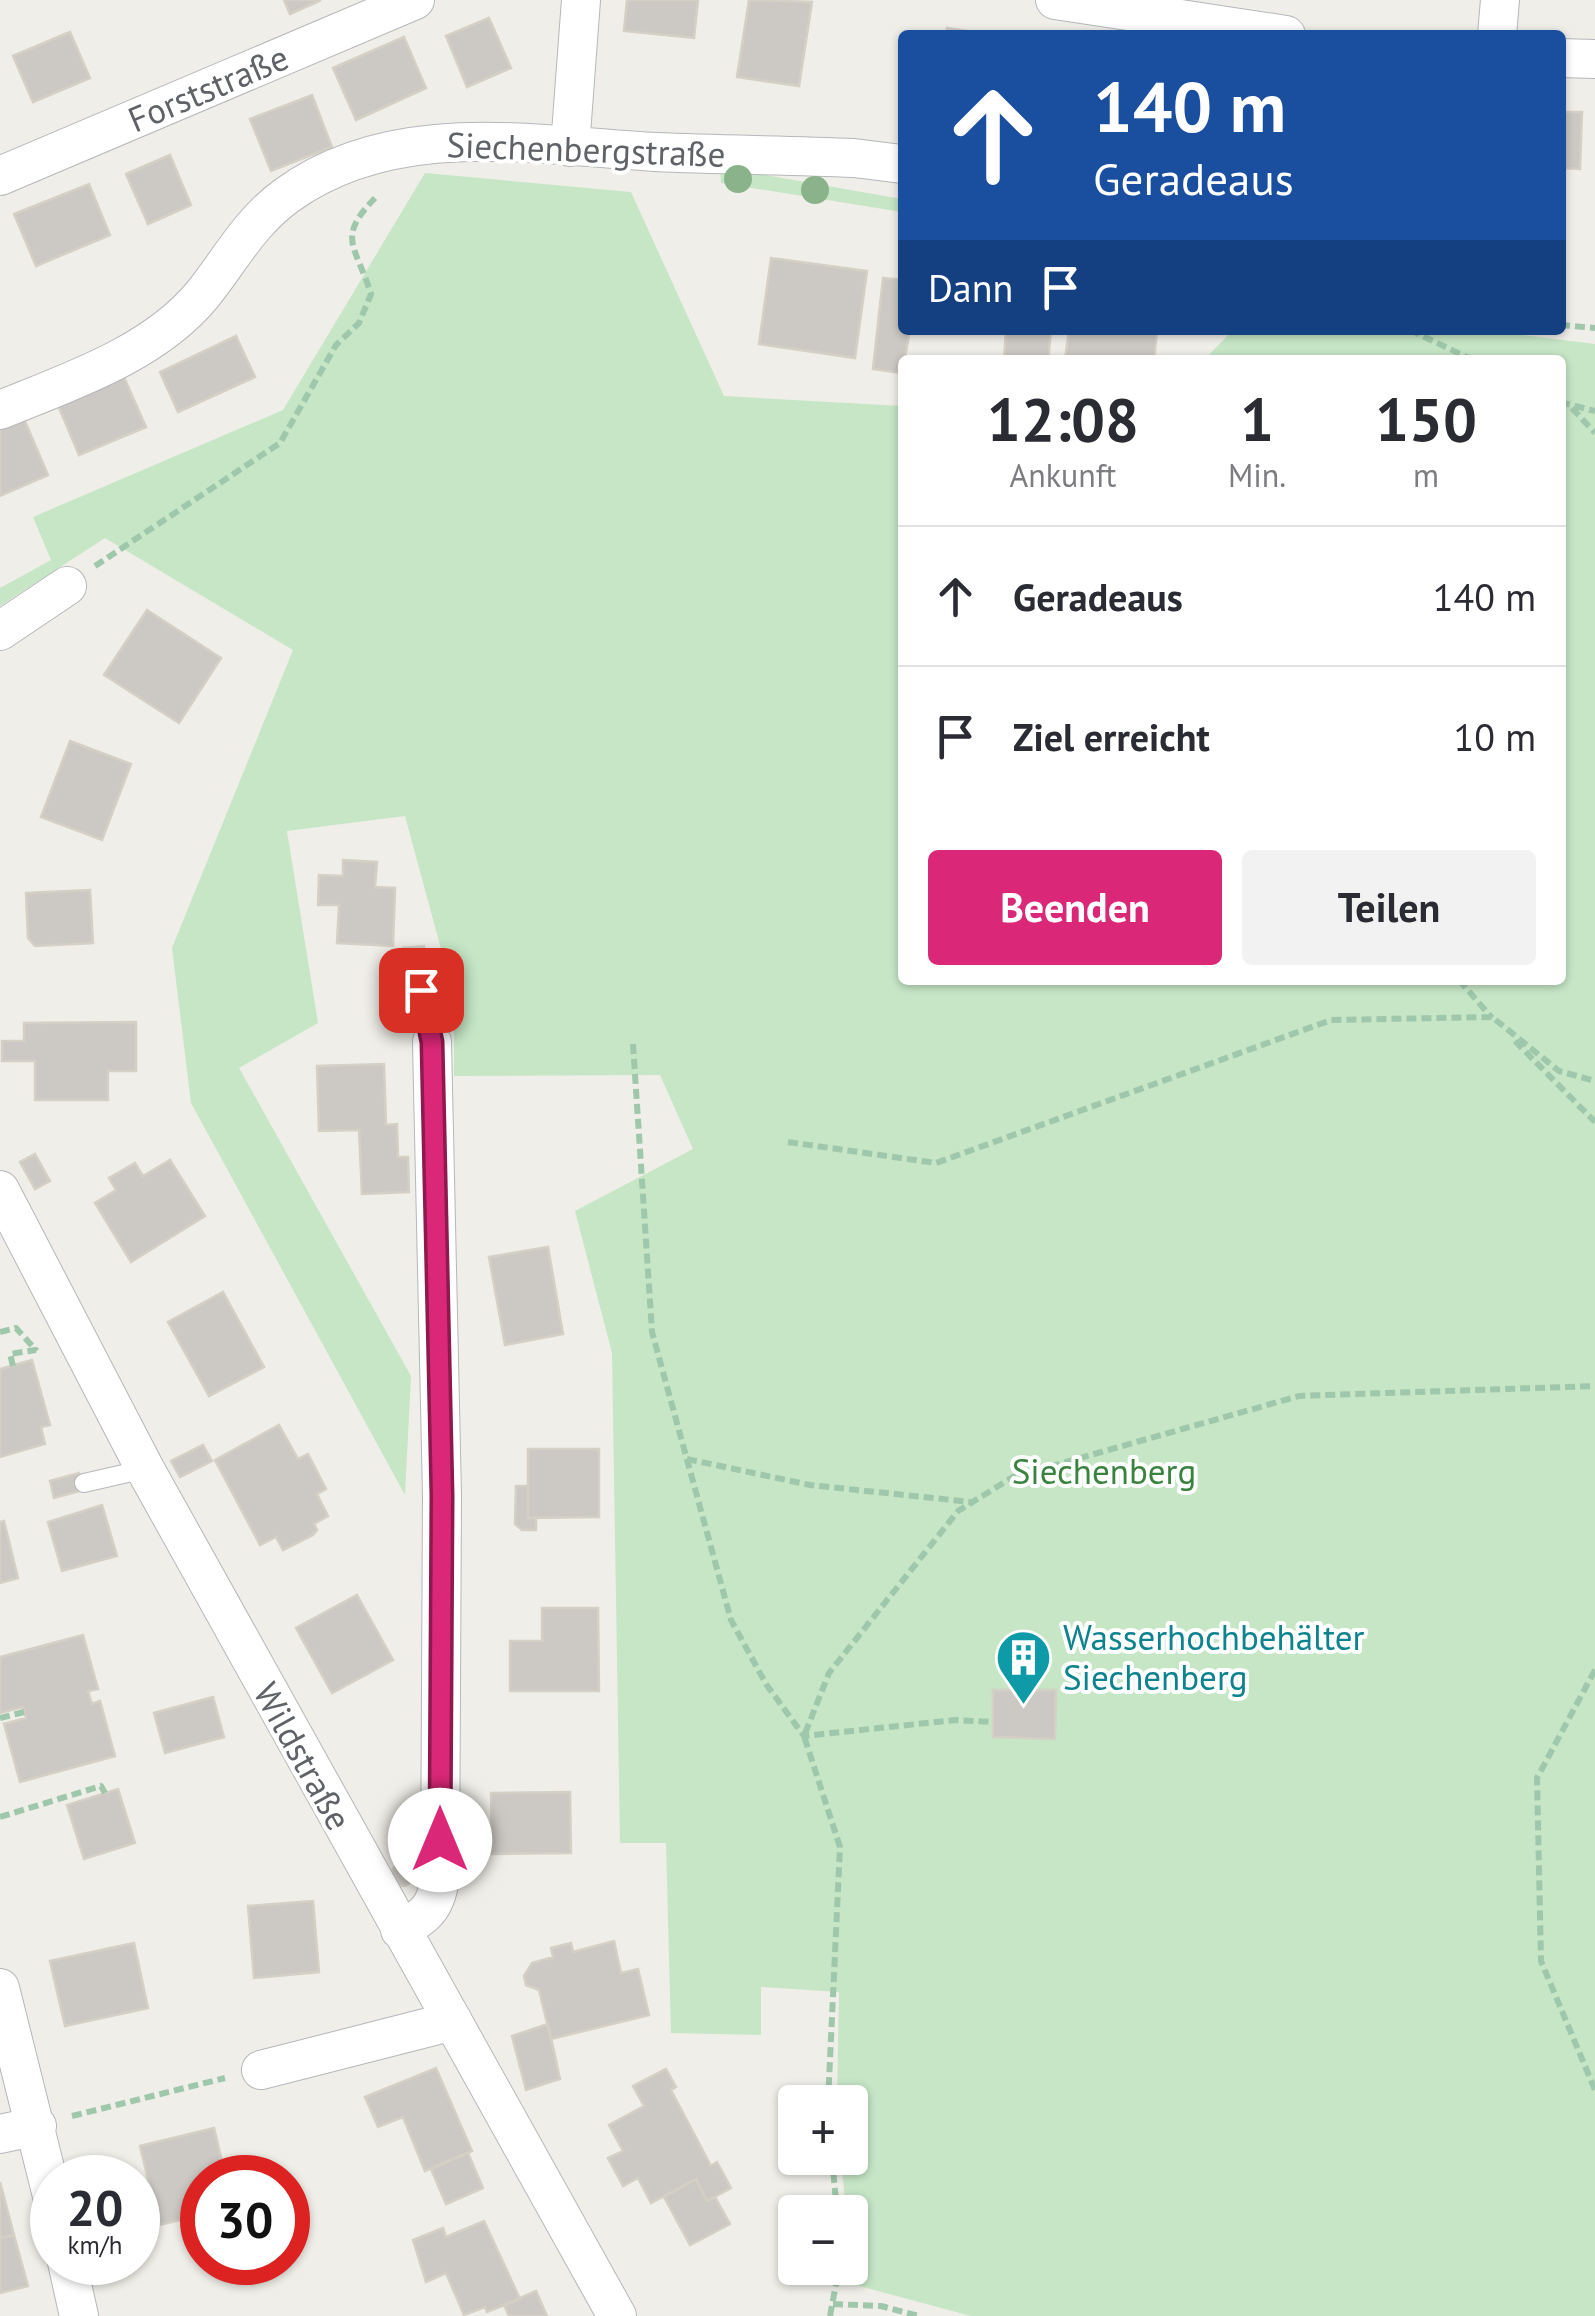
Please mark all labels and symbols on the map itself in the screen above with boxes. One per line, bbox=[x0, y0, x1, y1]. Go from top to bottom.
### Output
street label: Forststraße bbox=[121, 34, 295, 142]
street label: Siechenbergstraße bbox=[446, 121, 726, 177]
pin bbox=[379, 948, 464, 1033]
park label: Siechenberg bbox=[1012, 1448, 1196, 1494]
place label: Wasserhochbehälter Siechenberg bbox=[1063, 1614, 1365, 1700]
building icon: Wasserhochbehälter Siechenberg bbox=[994, 1627, 1054, 1706]
street label: Wildstraße bbox=[244, 1674, 362, 1838]
position arrow bbox=[388, 1788, 492, 1892]
speed limit sign: 30 bbox=[180, 2155, 310, 2285]

